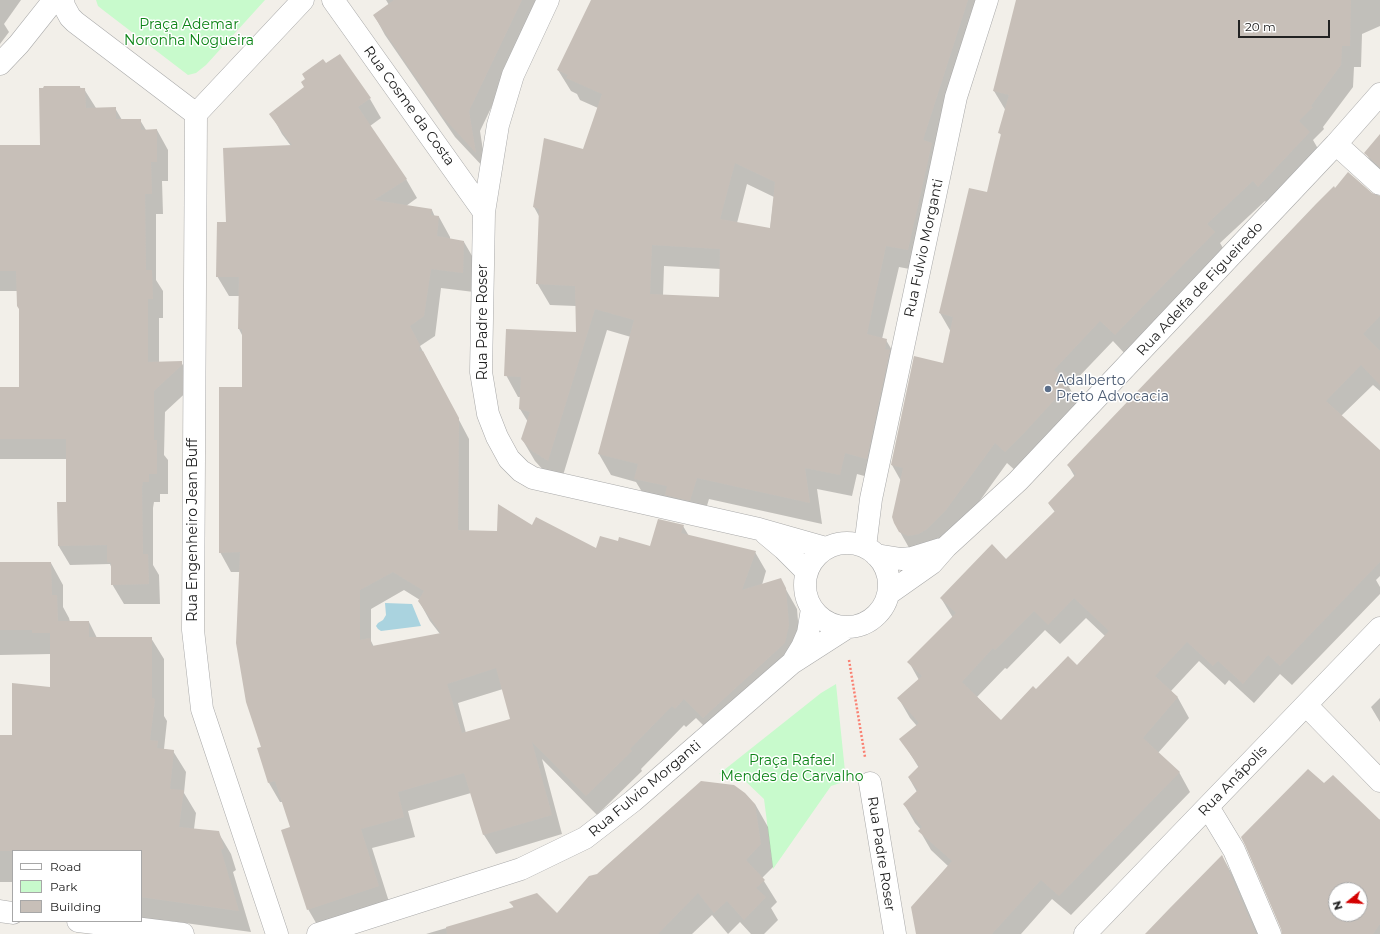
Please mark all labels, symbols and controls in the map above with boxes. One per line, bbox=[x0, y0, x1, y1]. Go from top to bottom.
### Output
scale bar bbox=[1240, 12, 1332, 38]
park label: Praça Ademar Noronha Nogueira bbox=[124, 17, 254, 50]
text: 20 m bbox=[1245, 19, 1276, 34]
street label: Rua Cosme da Costa bbox=[360, 43, 458, 169]
street label: Rua Fulvio Morganti bbox=[901, 177, 947, 319]
street label: Rua Adelfa de Figueiredo bbox=[1133, 218, 1267, 360]
street label: Rua Padre Roser bbox=[475, 264, 491, 380]
place label: Adalberto Preto Advocacia bbox=[1056, 373, 1169, 406]
marker: Adalberto Preto Advocacia bbox=[1043, 384, 1053, 394]
street label: Rua Engenheiro Jean Buff bbox=[185, 438, 201, 622]
street label: Rua Fulvio Morganti bbox=[585, 737, 705, 841]
street label: Rua Anápolis bbox=[1195, 742, 1271, 820]
park label: Praça Rafael Mendes de Carvalho bbox=[721, 753, 863, 786]
street label: Rua Padre Roser bbox=[864, 795, 898, 913]
legend bbox=[12, 850, 142, 922]
text: Road bbox=[50, 859, 81, 874]
text: Park bbox=[50, 879, 77, 894]
north arrow bbox=[1328, 882, 1368, 922]
text: Building bbox=[50, 899, 101, 914]
text: N bbox=[1330, 899, 1346, 912]

